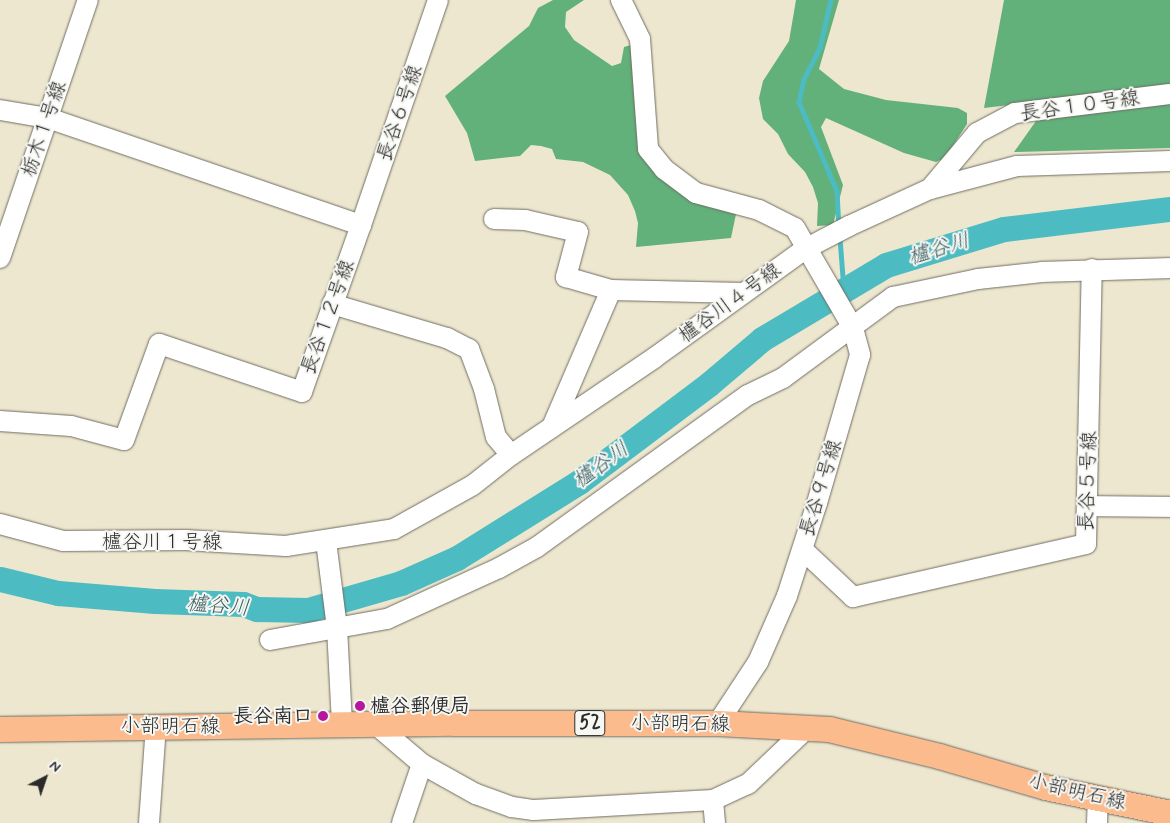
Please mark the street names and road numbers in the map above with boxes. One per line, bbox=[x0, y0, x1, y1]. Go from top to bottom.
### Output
street label: 長谷６号線 bbox=[372, 62, 428, 164]
street label: 栃木１号線 bbox=[16, 78, 72, 180]
street label: 長谷１０号線 bbox=[1019, 86, 1141, 126]
street label: 長谷１２号線 bbox=[296, 257, 360, 377]
street label: 櫨谷川４号線 bbox=[674, 258, 786, 348]
street label: 長谷５号線 bbox=[1074, 431, 1102, 531]
street label: 長谷９号線 bbox=[795, 437, 847, 539]
street label: 櫨谷川１号線 bbox=[102, 530, 222, 554]
road number: 52 bbox=[574, 706, 606, 740]
street label: 小部明石線 bbox=[630, 711, 730, 737]
street label: 小部明石線 bbox=[120, 714, 220, 738]
street label: 小部明石線 bbox=[1026, 769, 1128, 815]

